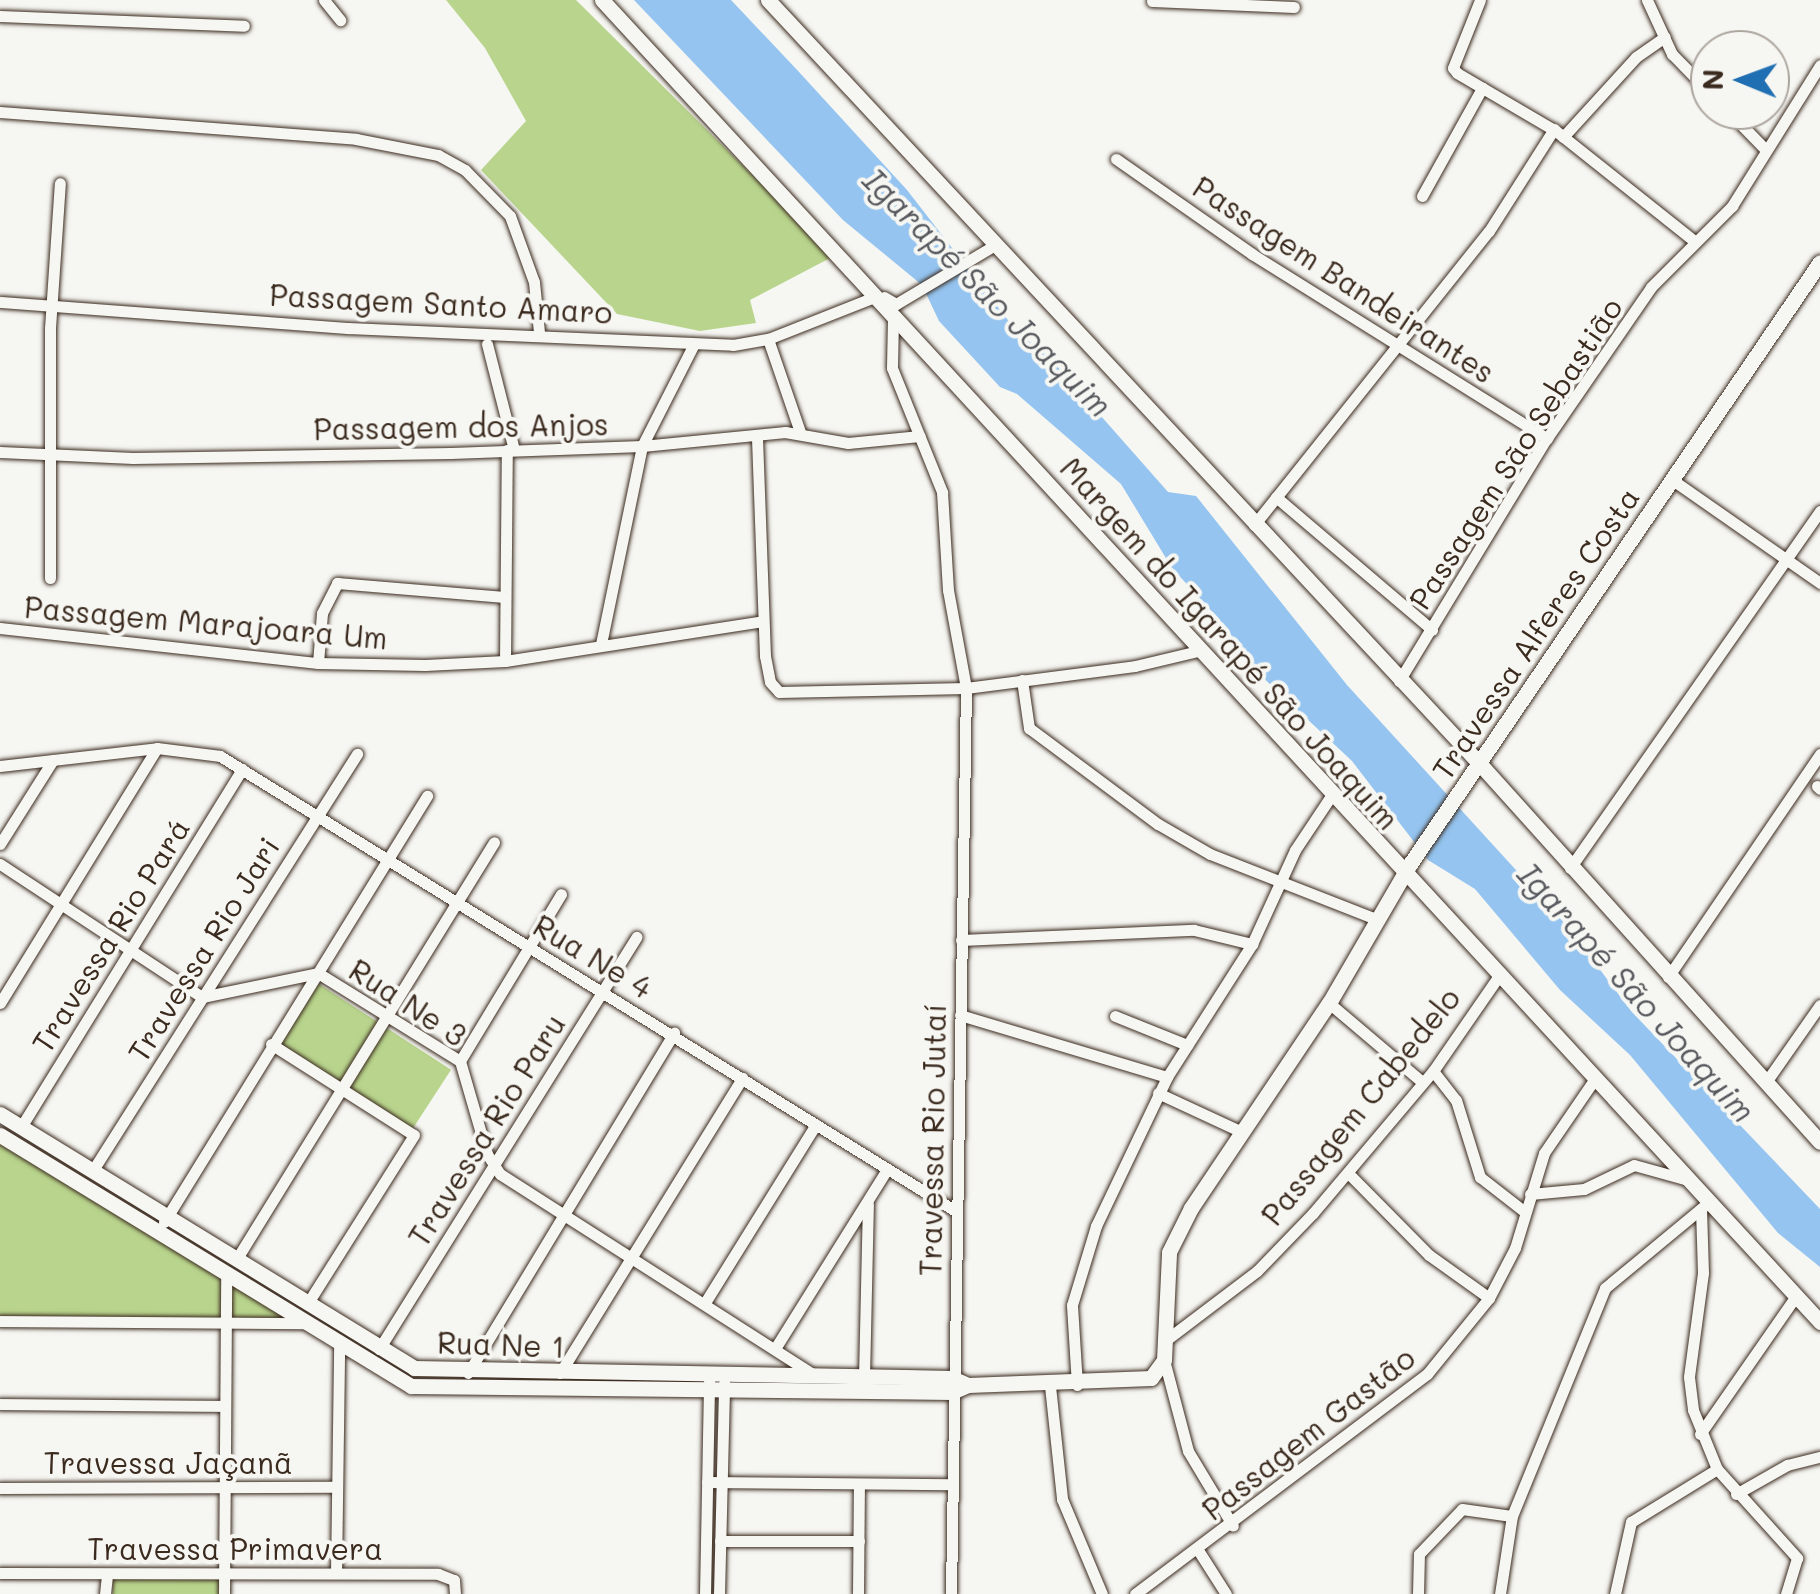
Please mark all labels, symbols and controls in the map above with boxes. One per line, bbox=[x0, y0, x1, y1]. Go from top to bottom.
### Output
north arrow bbox=[1690, 30, 1790, 130]
text: N bbox=[1694, 69, 1730, 90]
water label: Igarapé São Joaquim bbox=[856, 160, 1120, 424]
street label: Passagem Bandeirantes bbox=[1187, 168, 1501, 390]
street label: Passagem Santo Amaro bbox=[269, 276, 613, 330]
street label: Passagem São Sebastião bbox=[1401, 291, 1629, 615]
street label: Passagem dos Anjos bbox=[313, 405, 609, 447]
street label: Margem do Igarapé São Joaquim bbox=[1053, 450, 1407, 836]
street label: Travessa Alferes Costa bbox=[1424, 480, 1646, 786]
street label: Passagem Marajoara Um bbox=[23, 588, 389, 656]
street label: Travessa Rio Pará bbox=[23, 811, 197, 1059]
street label: Travessa Rio Jari bbox=[119, 830, 287, 1068]
water label: Igarapé São Joaquim bbox=[1511, 855, 1763, 1129]
street label: Rua Ne 4 bbox=[527, 907, 659, 1005]
street label: Rua Ne 3 bbox=[343, 951, 473, 1053]
street label: Passagem Cabedelo bbox=[1253, 980, 1467, 1232]
street label: Travessa Rio Jutaí bbox=[912, 1004, 952, 1276]
street label: Travessa Rio Paru bbox=[400, 1007, 572, 1253]
street label: Rua Ne 1 bbox=[437, 1324, 565, 1364]
street label: Passagem Gastão bbox=[1195, 1339, 1421, 1527]
street label: Travessa Jaçanã bbox=[43, 1444, 293, 1480]
street label: Travessa Primavera bbox=[87, 1530, 383, 1566]

